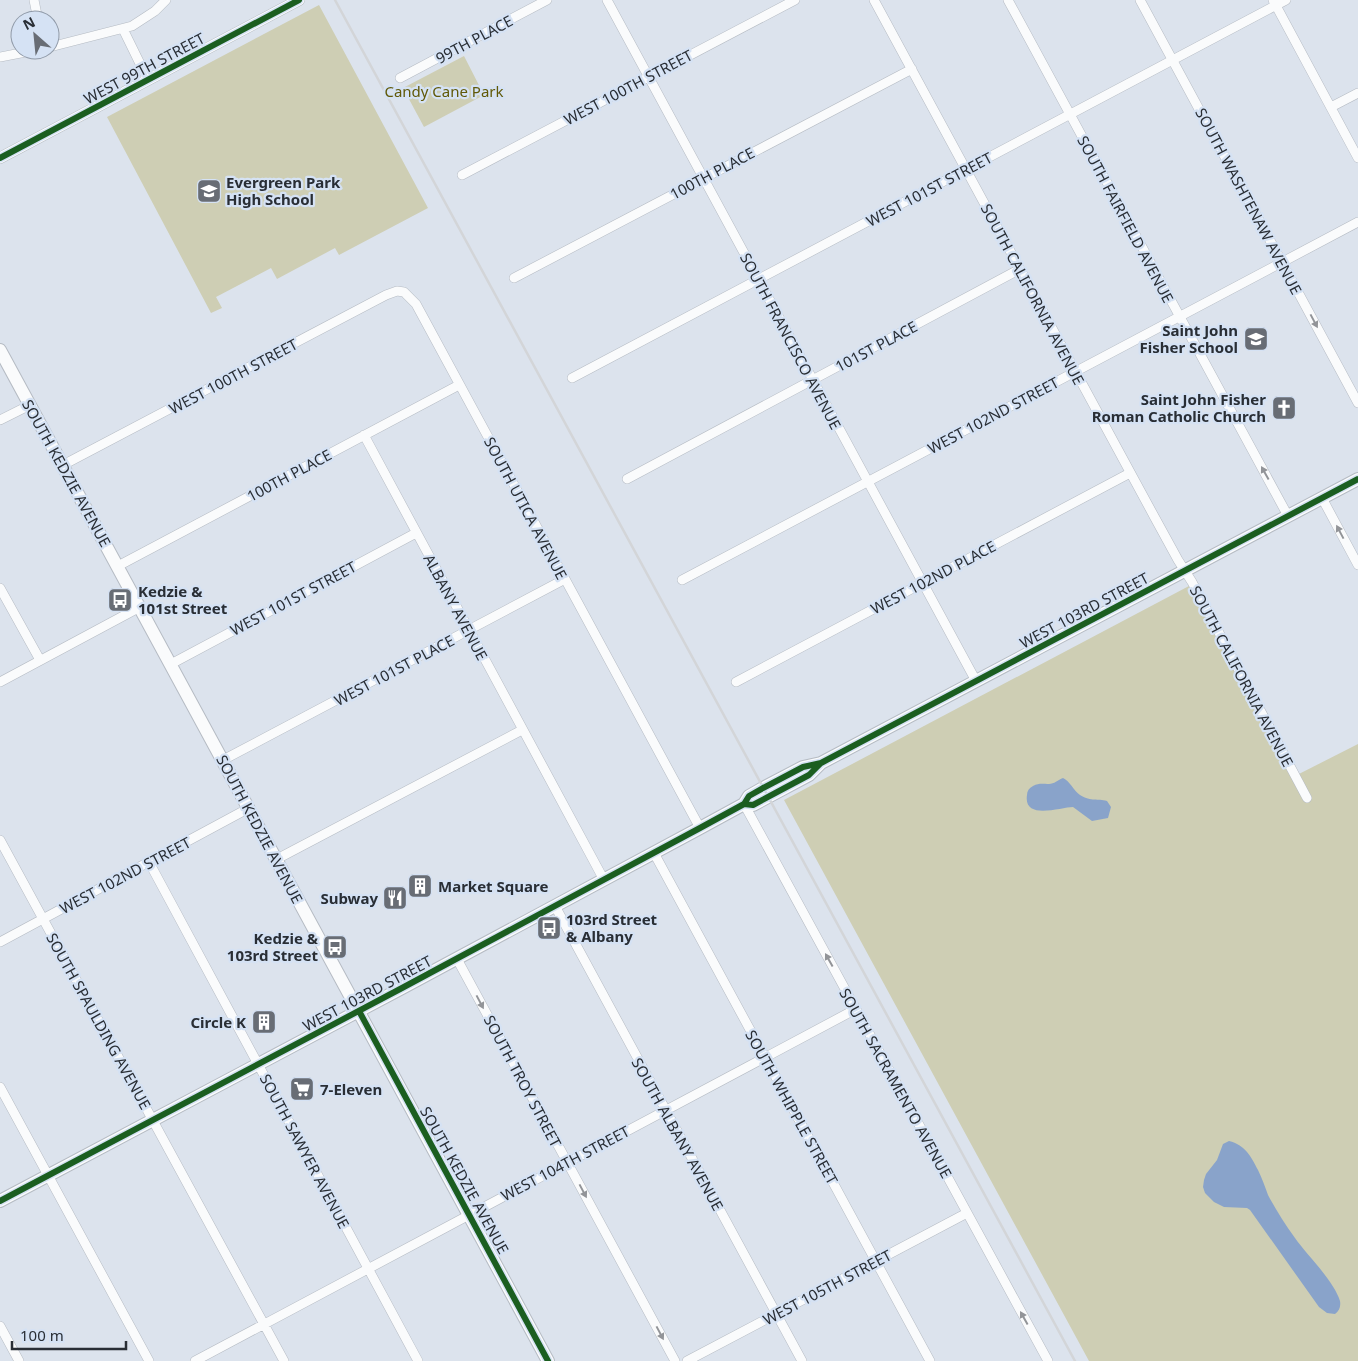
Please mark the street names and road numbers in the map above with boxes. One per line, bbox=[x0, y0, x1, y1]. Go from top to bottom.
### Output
street label: 99TH PLACE bbox=[432, 10, 516, 68]
street label: WEST 99TH STREET bbox=[80, 27, 209, 108]
street label: WEST 100TH STREET bbox=[560, 44, 696, 129]
street label: SOUTH WASHTENAW AVENUE bbox=[1191, 104, 1307, 298]
street label: SOUTH FAIRFIELD AVENUE bbox=[1073, 132, 1179, 306]
street label: 100TH PLACE bbox=[666, 142, 758, 204]
street label: WEST 101ST STREET bbox=[863, 147, 996, 231]
street label: SOUTH CALIFORNIA AVENUE bbox=[977, 200, 1089, 388]
street label: SOUTH FRANCISCO AVENUE bbox=[736, 249, 846, 433]
street label: 101ST PLACE bbox=[831, 316, 921, 376]
street label: WEST 100TH STREET bbox=[165, 333, 301, 418]
street label: WEST 102ND STREET bbox=[924, 372, 1063, 458]
street label: SOUTH KEDZIE AVENUE bbox=[18, 396, 116, 550]
street label: SOUTH UTICA AVENUE bbox=[480, 433, 572, 583]
street label: 100TH PLACE bbox=[243, 444, 335, 506]
street label: WEST 102ND PLACE bbox=[867, 536, 999, 618]
street label: ALBANY AVENUE bbox=[420, 550, 492, 664]
street label: WEST 101ST STREET bbox=[227, 556, 360, 640]
street label: WEST 103RD STREET bbox=[1016, 567, 1153, 653]
street label: SOUTH CALIFORNIA AVENUE bbox=[1186, 582, 1298, 770]
street label: WEST 101ST PLACE bbox=[331, 630, 457, 710]
street label: SOUTH KEDZIE AVENUE bbox=[212, 751, 308, 907]
street label: WEST 102ND STREET bbox=[56, 832, 195, 918]
street label: SOUTH SPAULDING AVENUE bbox=[42, 929, 156, 1113]
street label: WEST 103RD STREET bbox=[299, 950, 436, 1036]
street label: SOUTH SACRAMENTO AVENUE bbox=[835, 984, 957, 1182]
street label: SOUTH TROY STREET bbox=[480, 1011, 567, 1151]
street label: SOUTH WHIPPLE STREET bbox=[741, 1026, 843, 1188]
street label: SOUTH ALBANY AVENUE bbox=[628, 1054, 728, 1214]
street label: SOUTH SAWYER AVENUE bbox=[256, 1070, 354, 1232]
street label: SOUTH KEDZIE AVENUE bbox=[416, 1103, 514, 1257]
street label: WEST 104TH STREET bbox=[497, 1120, 633, 1205]
street label: WEST 105TH STREET bbox=[759, 1244, 895, 1329]

